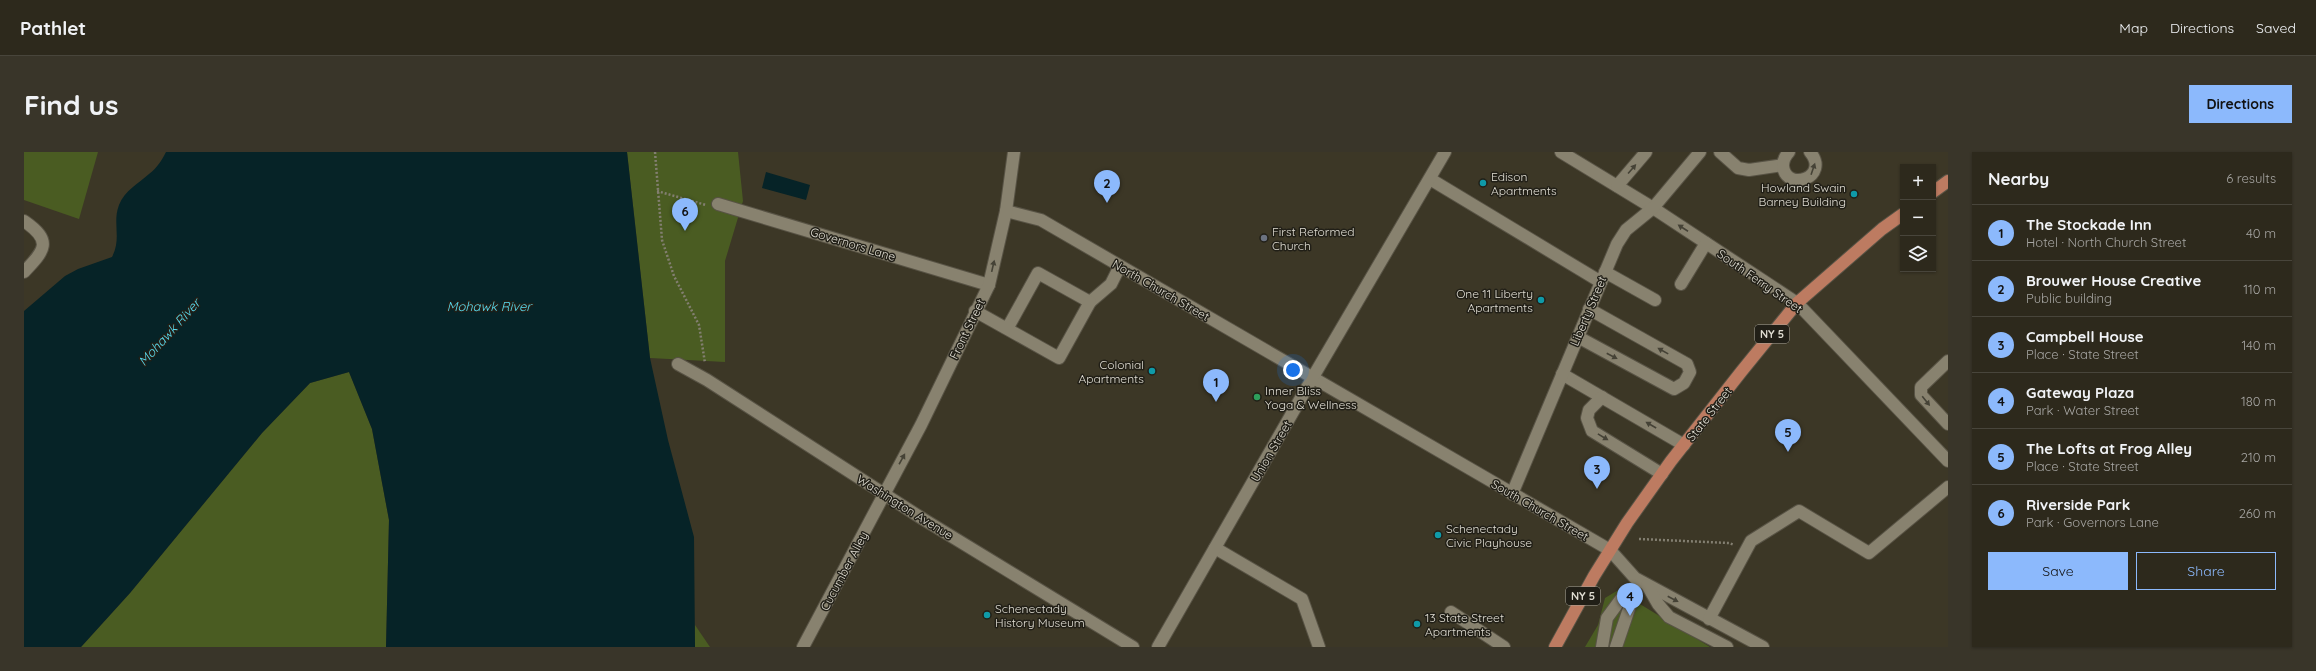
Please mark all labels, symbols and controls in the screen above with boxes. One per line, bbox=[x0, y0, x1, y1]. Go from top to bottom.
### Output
text: Pathlet bbox=[20, 16, 86, 40]
text: Map bbox=[2119, 19, 2148, 37]
text: Directions bbox=[2170, 19, 2234, 37]
text: Saved bbox=[2256, 19, 2296, 37]
button: Directions bbox=[2189, 85, 2292, 123]
text: Find us bbox=[24, 87, 118, 122]
one-way arrow bbox=[1810, 163, 1817, 175]
one-way arrow bbox=[1627, 164, 1636, 174]
map controls bbox=[1900, 164, 1936, 272]
button: + bbox=[1900, 164, 1936, 200]
text: Nearby bbox=[1988, 168, 2049, 189]
place label: Edison Apartments bbox=[1491, 169, 1557, 198]
pin: 2 bbox=[1094, 170, 1120, 203]
text: 6 results bbox=[2226, 170, 2276, 186]
marker: Edison Apartments bbox=[1478, 178, 1488, 188]
place label: Howland Swain Barney Building bbox=[1758, 180, 1846, 209]
marker: Howland Swain Barney Building bbox=[1849, 189, 1859, 199]
pin: 6 bbox=[672, 198, 698, 231]
button: − bbox=[1900, 200, 1936, 236]
text: The Stockade Inn bbox=[2026, 215, 2152, 234]
street label: Governors Lane bbox=[809, 224, 898, 264]
place label: First Reformed Church bbox=[1272, 224, 1354, 253]
one-way arrow bbox=[1678, 224, 1688, 232]
text: 1 bbox=[1998, 225, 2004, 241]
text: 40 m bbox=[2246, 225, 2276, 241]
marker: First Reformed Church bbox=[1259, 233, 1269, 243]
text: Hotel · North Church Street bbox=[2026, 234, 2186, 250]
button: layers bbox=[1900, 236, 1936, 272]
street label: South Ferry Street bbox=[1715, 246, 1805, 316]
street label: North Church Street bbox=[1110, 256, 1212, 324]
one-way arrow bbox=[991, 260, 997, 272]
text: Brouwer House Creative bbox=[2026, 271, 2201, 290]
street label: Liberty Street bbox=[1567, 274, 1609, 348]
text: 2 bbox=[1997, 281, 2005, 297]
text: 110 m bbox=[2243, 281, 2276, 297]
place label: One 11 Liberty Apartments bbox=[1456, 286, 1533, 315]
text: Public building bbox=[2026, 290, 2112, 306]
water label: Mohawk River bbox=[135, 294, 205, 369]
marker: One 11 Liberty Apartments bbox=[1536, 295, 1546, 305]
street label: Front Street bbox=[946, 296, 988, 362]
water label: Mohawk River bbox=[447, 298, 533, 314]
road number: NY 5 bbox=[1755, 325, 1789, 343]
text: Campbell House bbox=[2026, 327, 2144, 346]
text: 3 bbox=[1998, 337, 2004, 353]
text: 140 m bbox=[2241, 337, 2276, 353]
text: Place · State Street bbox=[2026, 346, 2139, 362]
one-way arrow bbox=[1657, 347, 1669, 354]
one-way arrow bbox=[1606, 352, 1618, 359]
place label: Colonial Apartments bbox=[1078, 357, 1144, 386]
your location bbox=[1283, 360, 1303, 380]
marker: Colonial Apartments bbox=[1147, 366, 1157, 376]
pin: 1 bbox=[1203, 369, 1229, 402]
place label: Inner Bliss Yoga & Wellness bbox=[1265, 383, 1357, 412]
text: Gateway Plaza bbox=[2026, 383, 2134, 402]
street label: State Street bbox=[1683, 384, 1735, 444]
marker: Inner Bliss Yoga & Wellness bbox=[1252, 392, 1262, 402]
text: 4 bbox=[1997, 393, 2005, 409]
text: 180 m bbox=[2241, 393, 2276, 409]
one-way arrow bbox=[1922, 396, 1930, 407]
text: Park · Water Street bbox=[2026, 402, 2139, 418]
street label: Union Street bbox=[1247, 418, 1295, 484]
pin: 5 bbox=[1775, 419, 1801, 452]
one-way arrow bbox=[1645, 422, 1656, 429]
one-way arrow bbox=[1597, 434, 1609, 441]
text: The Lofts at Frog Alley bbox=[2026, 439, 2192, 458]
text: 5 bbox=[1997, 449, 2005, 465]
text: 210 m bbox=[2241, 449, 2276, 465]
one-way arrow bbox=[899, 453, 906, 465]
pin: 3 bbox=[1584, 456, 1610, 489]
text: Place · State Street bbox=[2026, 458, 2139, 474]
street label: Washington Avenue bbox=[854, 471, 956, 543]
street label: South Church Street bbox=[1489, 476, 1591, 544]
text: Riverside Park bbox=[2026, 495, 2130, 514]
text: 6 bbox=[1997, 505, 2005, 521]
text: 260 m bbox=[2239, 505, 2276, 521]
text: Park · Governors Lane bbox=[2026, 514, 2159, 530]
place label: Schenectady Civic Playhouse bbox=[1446, 521, 1532, 550]
street label: Cucumber Alley bbox=[817, 529, 871, 613]
marker: Schenectady Civic Playhouse bbox=[1433, 530, 1443, 540]
button: Save bbox=[1988, 552, 2128, 590]
button: Share bbox=[2136, 552, 2276, 590]
pin: 4 bbox=[1617, 583, 1643, 616]
road number: NY 5 bbox=[1566, 587, 1600, 605]
one-way arrow bbox=[1667, 596, 1679, 603]
place label: Schenectady History Museum bbox=[995, 601, 1085, 630]
marker: Schenectady History Museum bbox=[982, 610, 992, 620]
place label: 13 State Street Apartments bbox=[1425, 610, 1504, 639]
marker: 13 State Street Apartments bbox=[1412, 619, 1422, 629]

